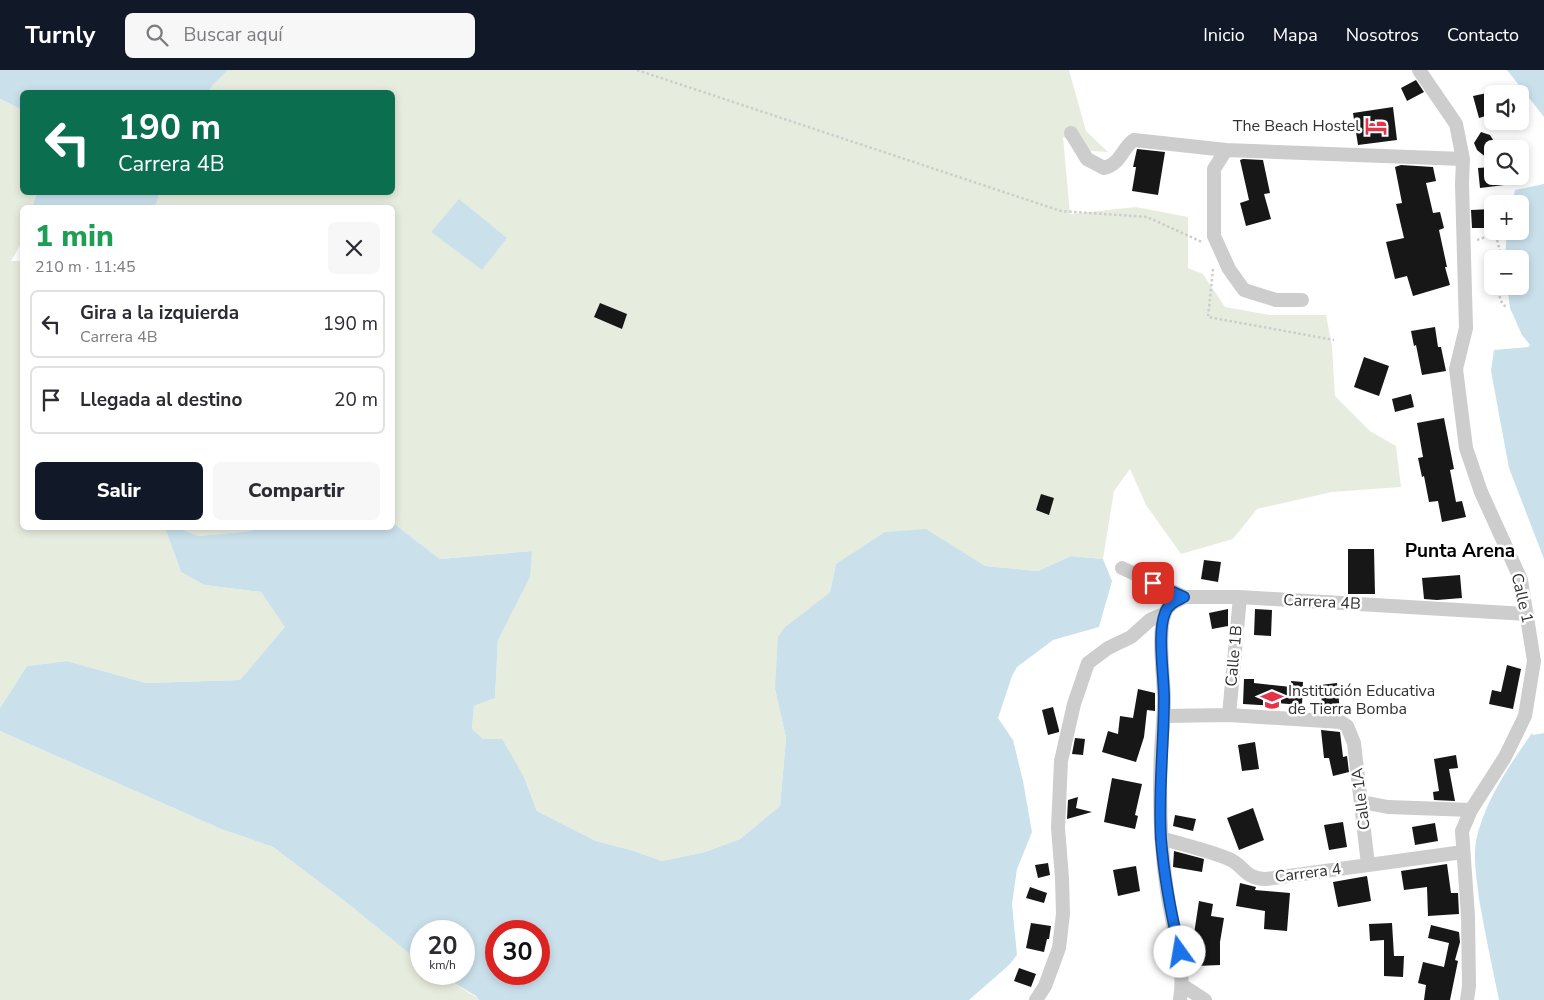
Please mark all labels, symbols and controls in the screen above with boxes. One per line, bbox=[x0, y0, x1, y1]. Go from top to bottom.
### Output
search box bbox=[125, 13, 475, 58]
text: Turnly bbox=[25, 19, 95, 51]
icon: search bbox=[143, 21, 171, 49]
text: Buscar aquí bbox=[183, 22, 283, 48]
text: Inicio bbox=[1203, 23, 1245, 47]
text: Mapa bbox=[1273, 23, 1318, 47]
text: Nosotros bbox=[1346, 23, 1419, 47]
text: Contacto bbox=[1447, 23, 1519, 47]
map controls bbox=[1484, 85, 1529, 295]
button: sound bbox=[1484, 85, 1529, 130]
text: 190 m bbox=[118, 104, 221, 151]
icon: left bbox=[35, 110, 100, 175]
hotel icon: The Beach Hostel bbox=[1363, 113, 1389, 139]
place label: The Beach Hostel bbox=[1233, 115, 1360, 137]
button: search bbox=[1484, 140, 1529, 185]
text: Carrera 4B bbox=[118, 149, 225, 179]
button: + bbox=[1484, 195, 1529, 240]
text: 1 min bbox=[35, 216, 114, 257]
button: close bbox=[328, 222, 380, 274]
button: − bbox=[1484, 250, 1529, 295]
text: 210 m · 11:45 bbox=[35, 256, 136, 278]
text: Gira a la izquierda bbox=[80, 300, 239, 326]
icon: left bbox=[37, 310, 65, 338]
text: 190 m bbox=[323, 311, 378, 337]
text: Carrera 4B bbox=[80, 326, 158, 348]
icon: arrive bbox=[37, 386, 65, 414]
text: Llegada al destino bbox=[80, 387, 242, 413]
text: 20 m bbox=[334, 387, 378, 413]
button: Salir bbox=[35, 462, 203, 520]
button: Compartir bbox=[213, 462, 380, 520]
district label: Punta Arena bbox=[1405, 538, 1515, 564]
pin bbox=[1132, 562, 1174, 604]
icon: arrive bbox=[1139, 569, 1167, 597]
street label: Calle 1 bbox=[1506, 571, 1538, 625]
street label: Carrera 4B bbox=[1283, 589, 1361, 615]
street label: Calle 1B bbox=[1220, 624, 1248, 688]
place label: Institución Educativa de Tierra Bomba bbox=[1288, 680, 1435, 720]
school or university icon: Institución Educativa de Tierra Bomba bbox=[1259, 687, 1285, 713]
street label: Calle 1A bbox=[1346, 766, 1376, 831]
street label: Carrera 4 bbox=[1274, 858, 1343, 888]
speed limit sign: 30 bbox=[485, 920, 550, 985]
position arrow bbox=[1153, 925, 1205, 977]
text: 20 bbox=[427, 929, 458, 963]
text: km/h bbox=[429, 957, 456, 973]

